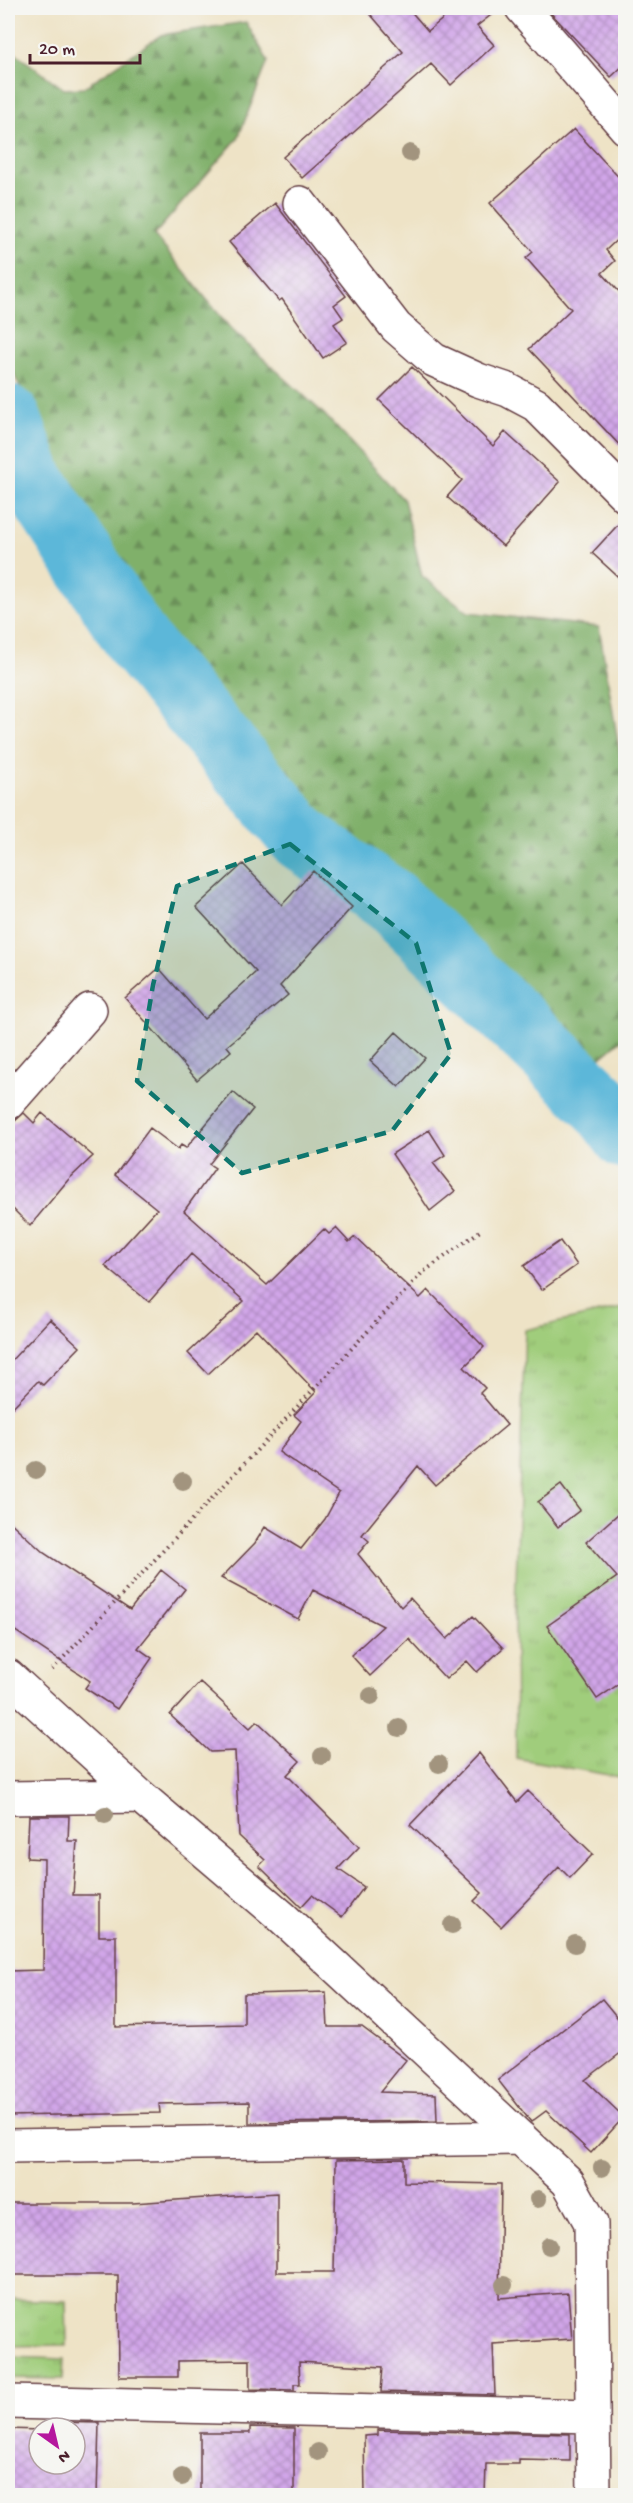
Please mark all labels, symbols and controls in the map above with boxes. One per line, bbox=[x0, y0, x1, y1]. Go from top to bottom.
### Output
scale bar bbox=[30, 27, 140, 65]
text: 20 m bbox=[39, 40, 75, 61]
north arrow bbox=[27, 2416, 87, 2476]
text: N bbox=[53, 2445, 73, 2467]

